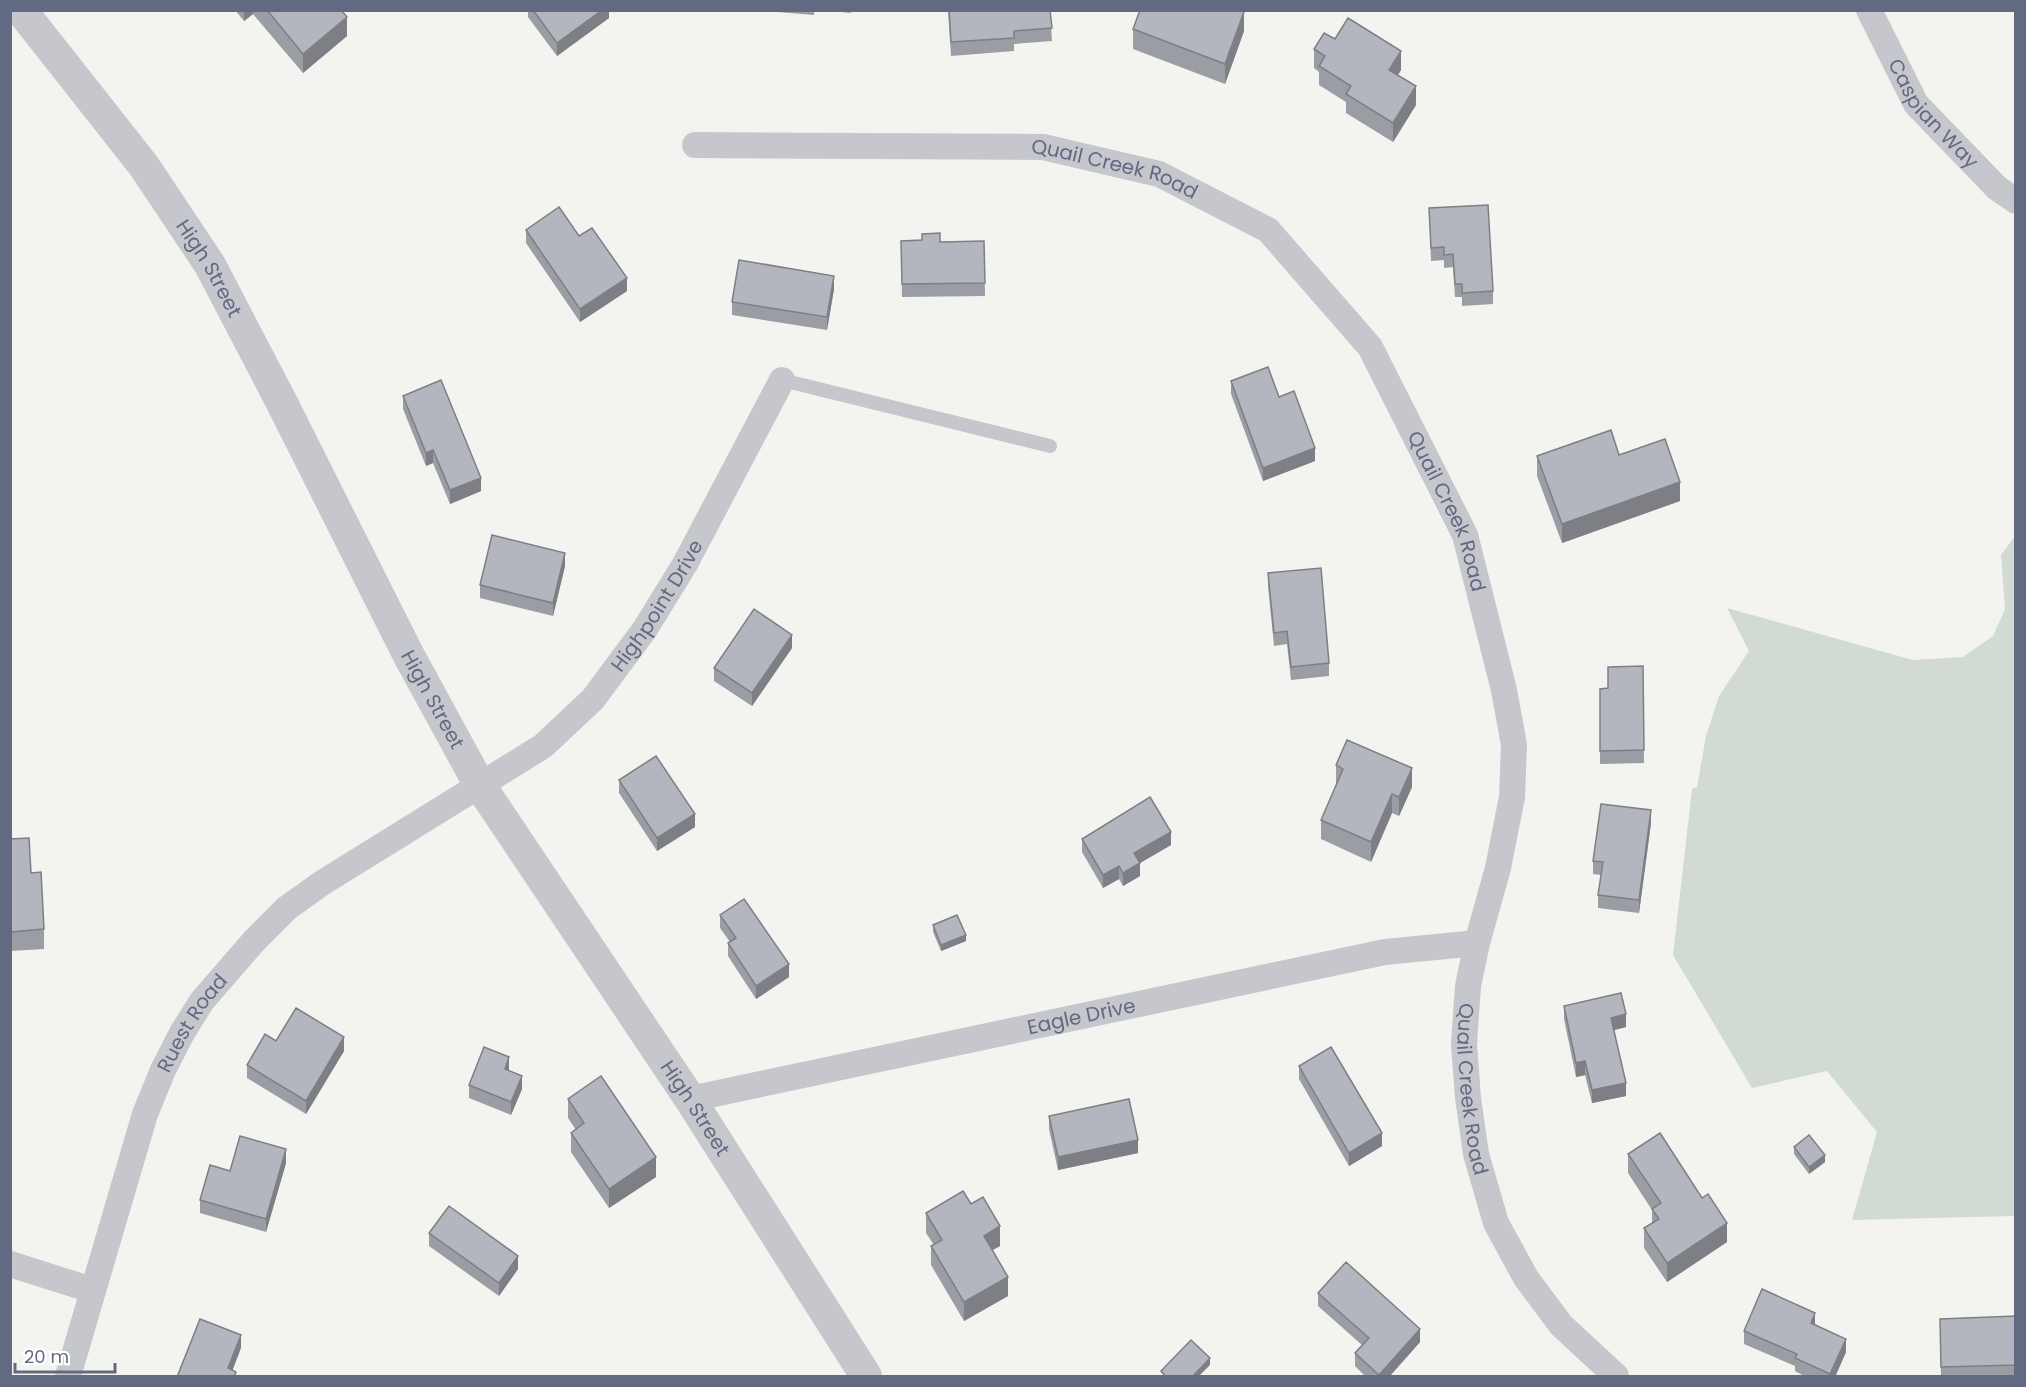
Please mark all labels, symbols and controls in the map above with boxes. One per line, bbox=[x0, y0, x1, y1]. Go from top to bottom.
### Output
street label: Caspian Way bbox=[1882, 54, 1985, 175]
street label: Quail Creek Road bbox=[1032, 133, 1203, 206]
street label: High Street bbox=[169, 214, 249, 322]
street label: Quail Creek Road bbox=[1401, 426, 1493, 595]
street label: Highpoint Drive bbox=[604, 535, 709, 677]
street label: High Street bbox=[394, 645, 471, 754]
street label: Ruest Road bbox=[150, 967, 234, 1077]
street label: Eagle Drive bbox=[1025, 991, 1138, 1041]
street label: Quail Creek Road bbox=[1450, 1002, 1495, 1178]
street label: High Street bbox=[654, 1055, 737, 1161]
scale bar bbox=[15, 1336, 116, 1374]
text: 20 m bbox=[24, 1344, 69, 1369]

